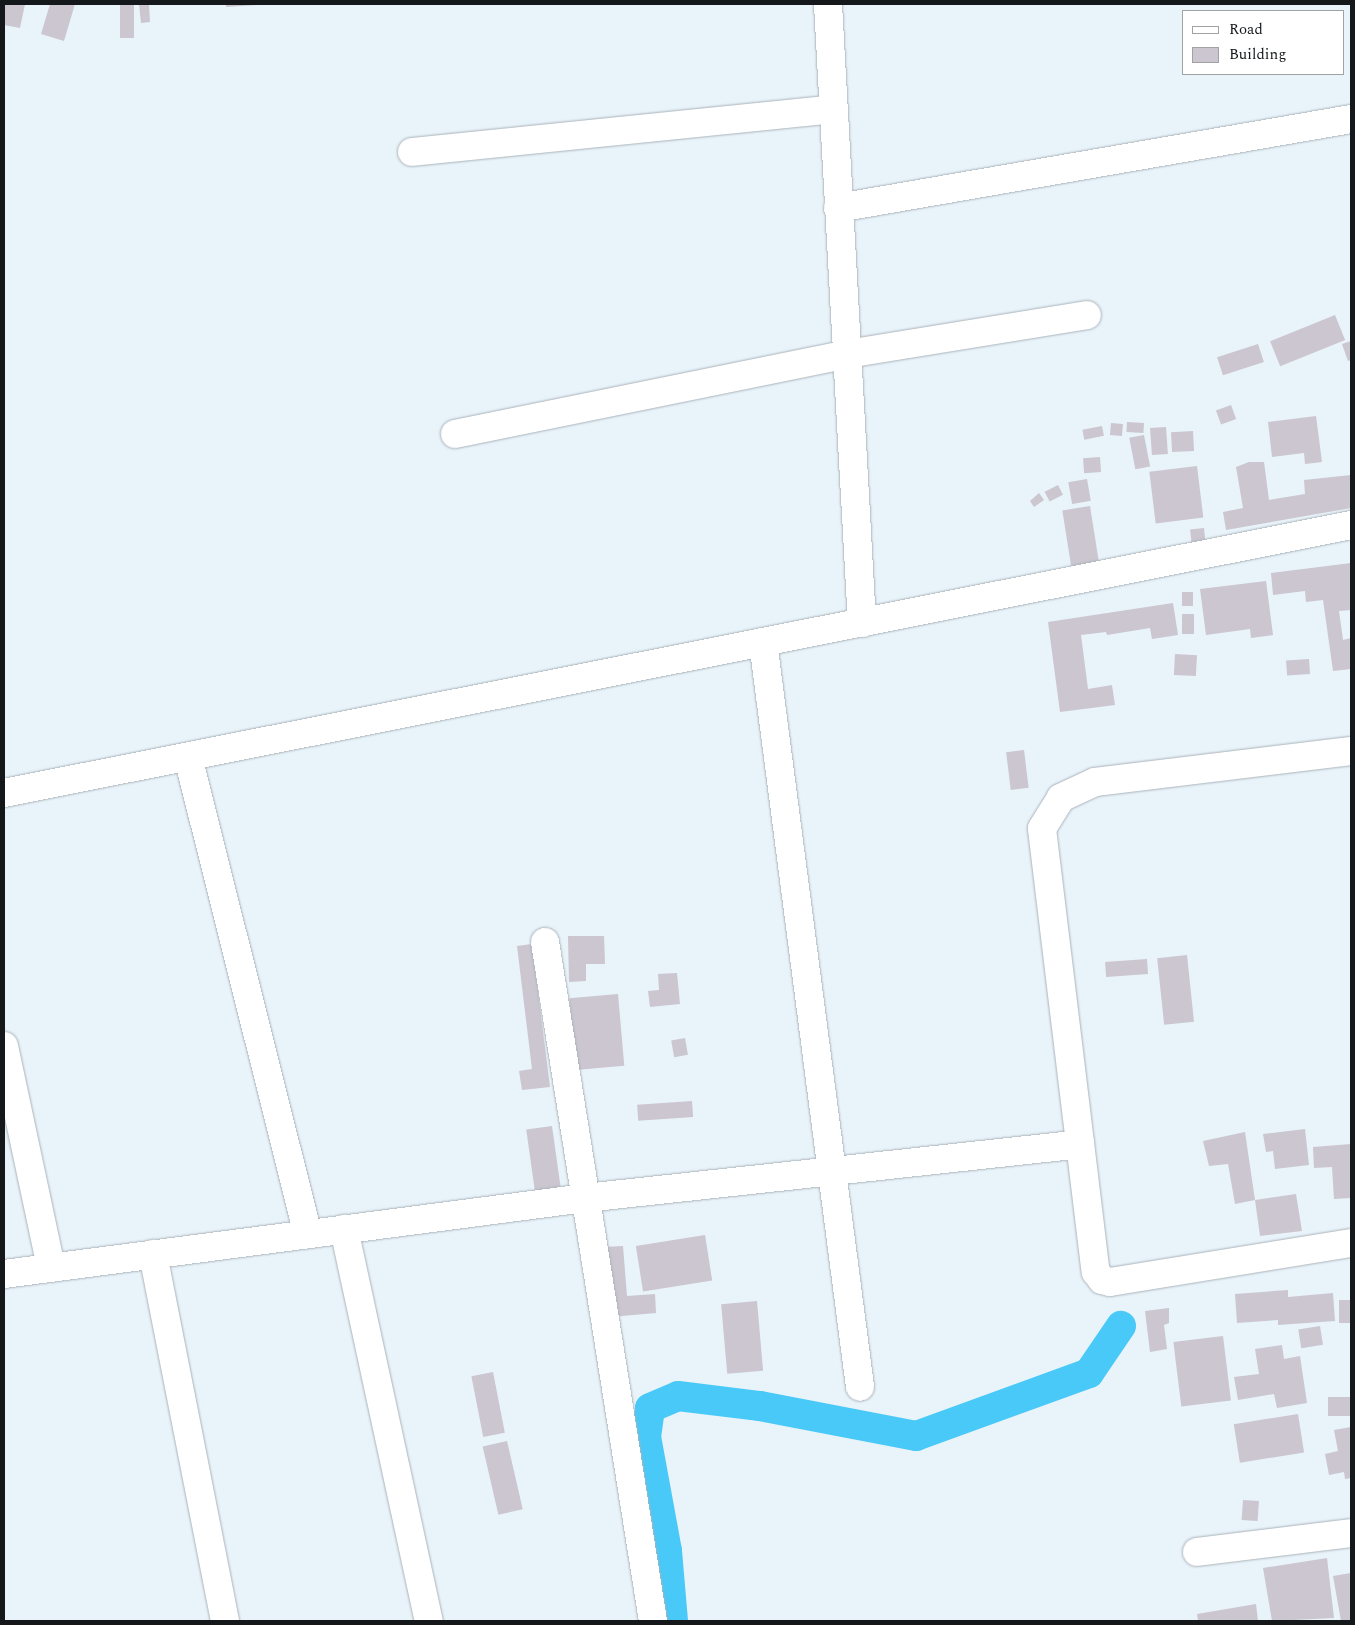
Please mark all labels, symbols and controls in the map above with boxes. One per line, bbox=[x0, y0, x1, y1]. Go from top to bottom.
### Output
legend bbox=[1182, 10, 1345, 75]
text: Road bbox=[1229, 18, 1263, 41]
text: Building bbox=[1229, 43, 1286, 66]

